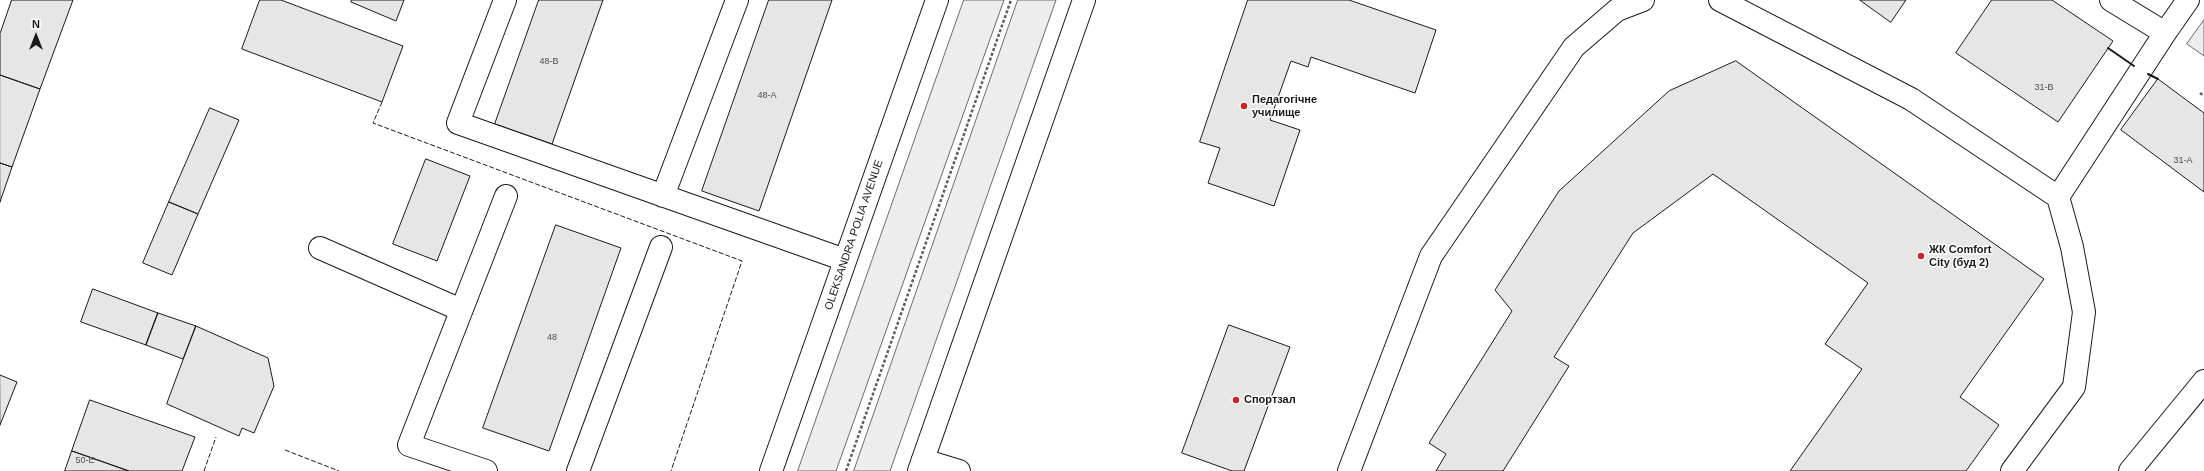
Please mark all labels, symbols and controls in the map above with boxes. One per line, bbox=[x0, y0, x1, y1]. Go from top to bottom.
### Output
north arrow bbox=[16, 16, 56, 56]
text: N bbox=[32, 18, 40, 30]
house number: 48-В bbox=[539, 57, 559, 67]
house number: 31-В bbox=[2034, 83, 2054, 93]
house number: 48-А bbox=[757, 91, 777, 101]
place label: Педагогічне училище bbox=[1252, 93, 1317, 119]
marker: Педагогічне училище bbox=[1239, 101, 1249, 111]
house number: 31-А bbox=[2173, 156, 2193, 166]
street label: OLEKSANDRA POLIA AVENUE bbox=[822, 158, 886, 312]
place label: ЖК Comfort City (буд 2) bbox=[1929, 243, 1991, 269]
marker: ЖК Comfort City (буд 2) bbox=[1916, 251, 1926, 261]
house number: 48 bbox=[547, 333, 557, 343]
place label: Спортзал bbox=[1244, 393, 1296, 407]
marker: Спортзал bbox=[1231, 395, 1241, 405]
house number: 50-Е bbox=[75, 456, 95, 466]

